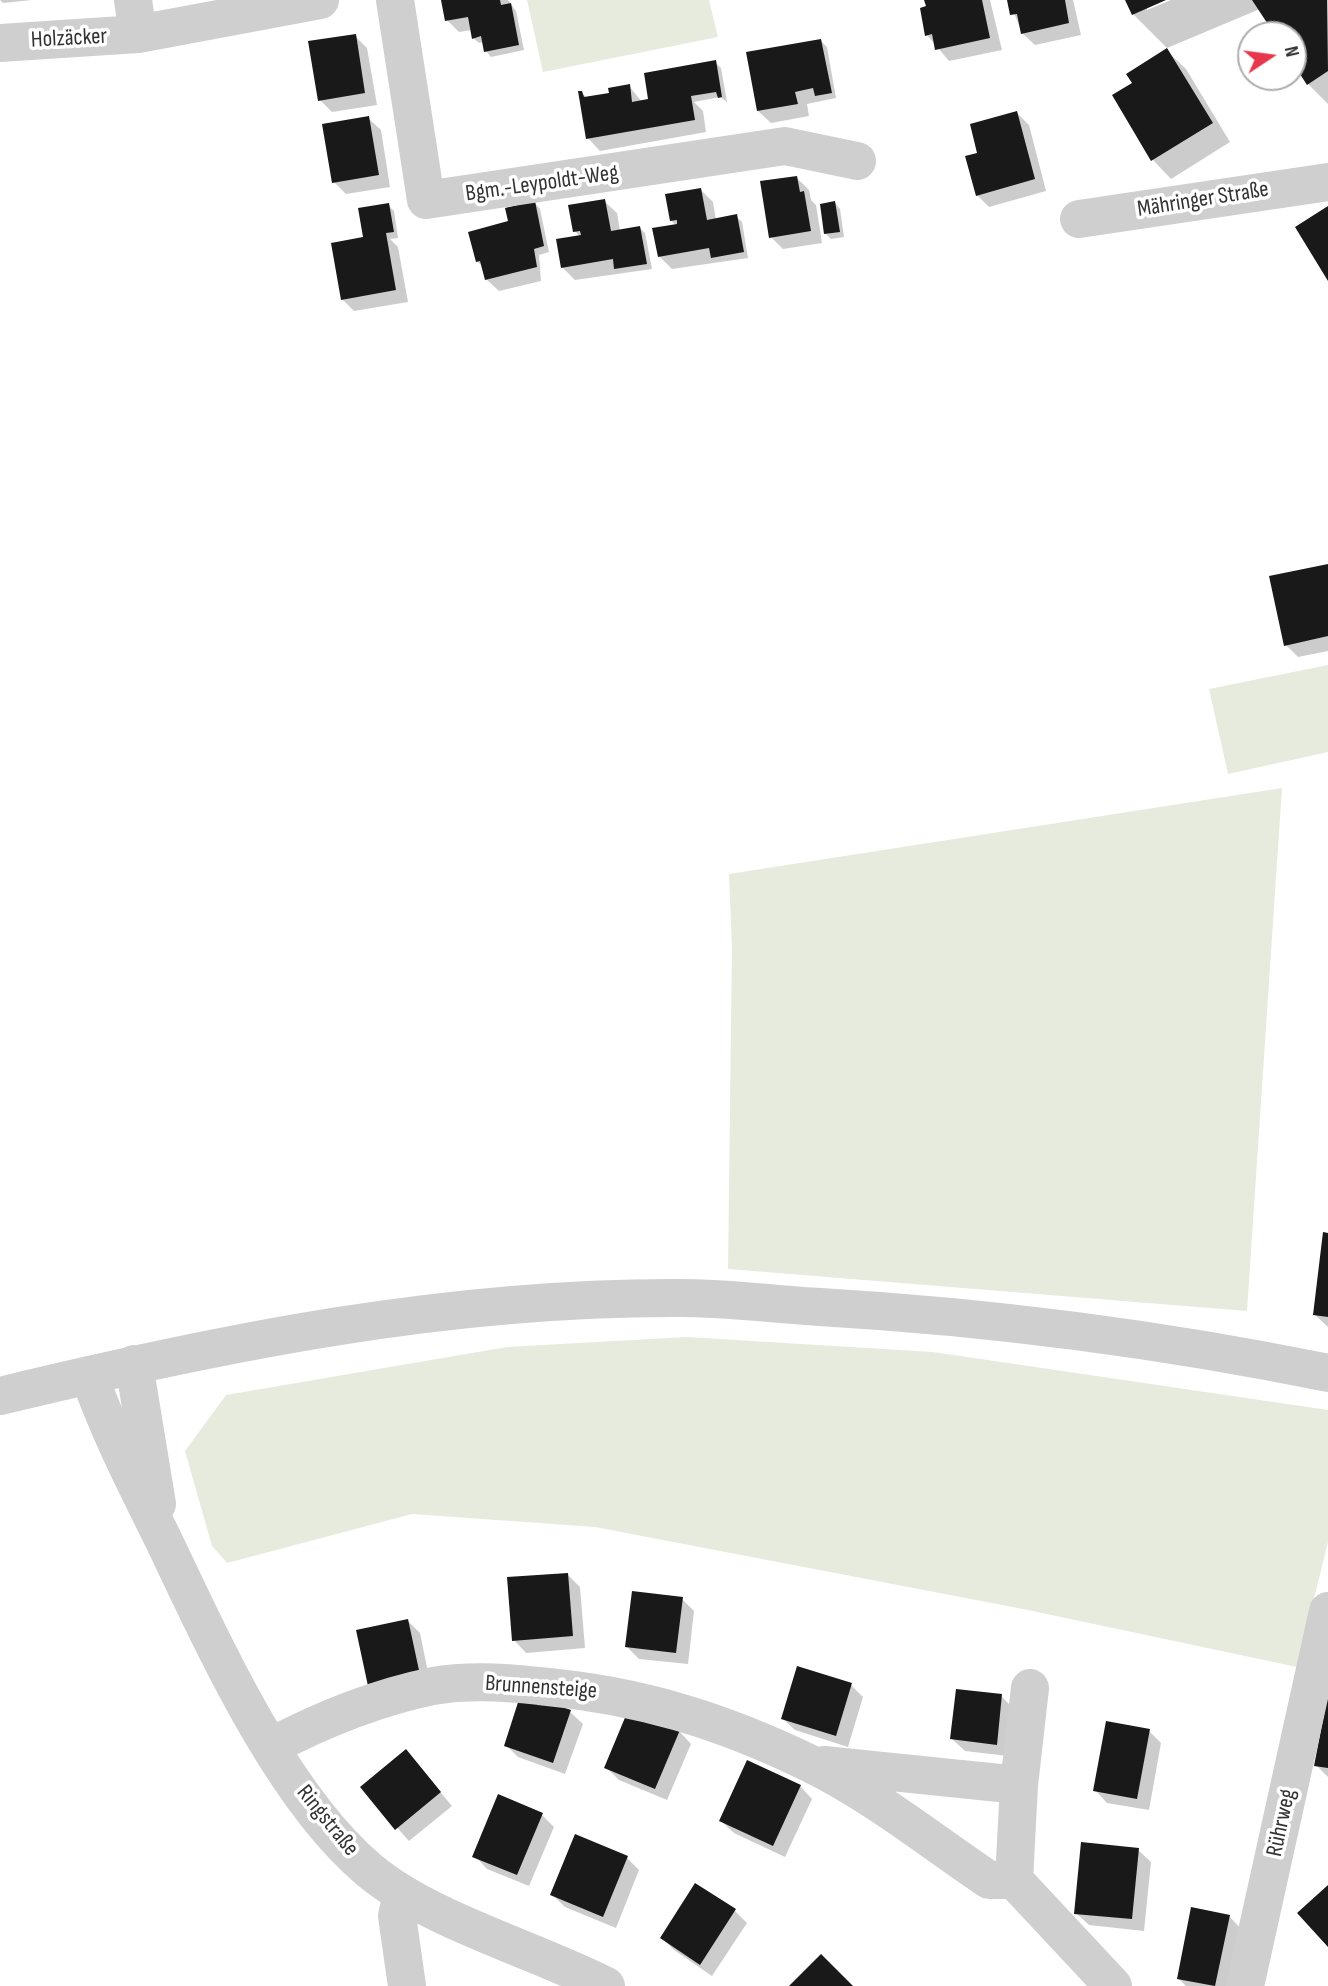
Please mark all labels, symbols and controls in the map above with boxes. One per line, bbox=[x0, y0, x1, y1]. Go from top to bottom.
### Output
north arrow bbox=[1237, 21, 1307, 91]
street label: Holzäcker bbox=[30, 23, 108, 55]
text: N bbox=[1279, 44, 1303, 59]
street label: Bgm.-Leypoldt-Weg bbox=[464, 160, 620, 208]
street label: Mähringer Straße bbox=[1135, 176, 1271, 224]
street label: Brunnensteige bbox=[484, 1670, 598, 1706]
street label: Ringstraße bbox=[290, 1780, 364, 1862]
street label: Rührweg bbox=[1261, 1787, 1303, 1859]

